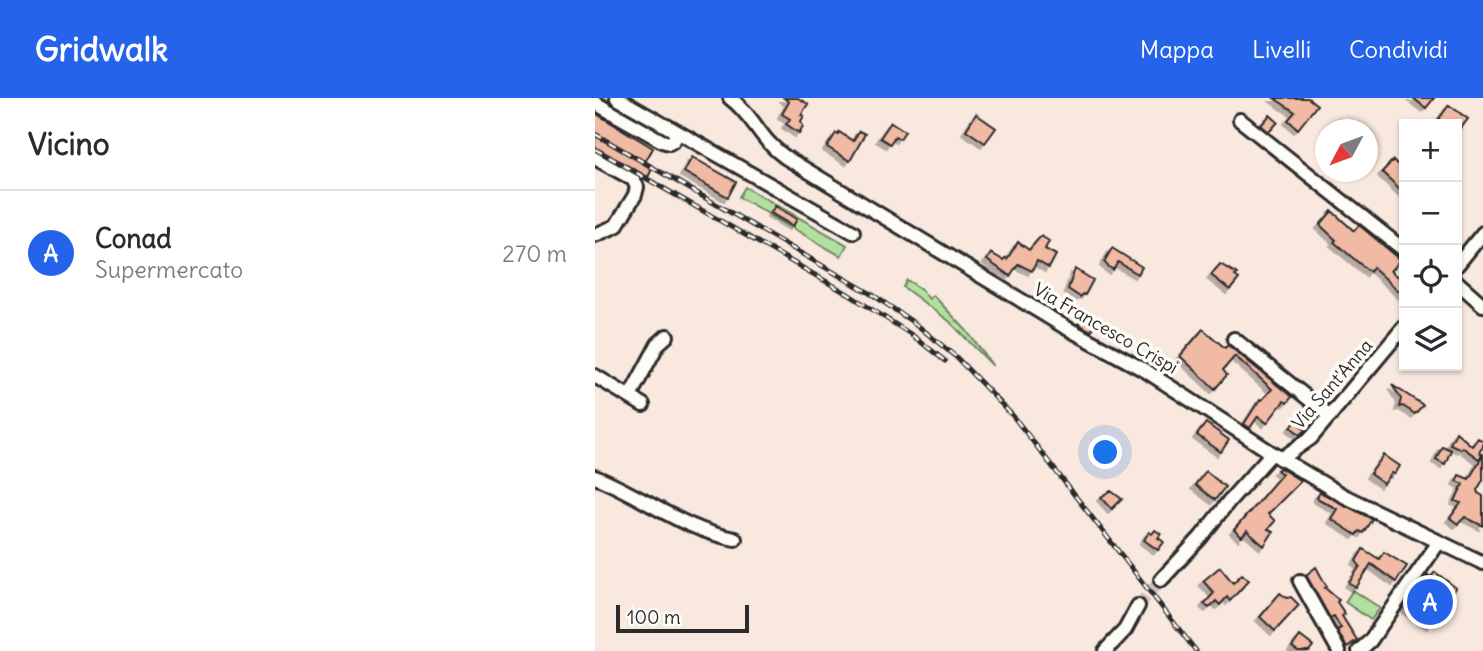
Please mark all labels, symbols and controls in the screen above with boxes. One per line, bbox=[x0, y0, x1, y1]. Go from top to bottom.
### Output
text: Gridwalk bbox=[35, 28, 168, 70]
text: Mappa bbox=[1140, 34, 1214, 64]
text: Livelli bbox=[1252, 34, 1311, 64]
text: Condividi bbox=[1349, 34, 1448, 64]
north arrow bbox=[1315, 119, 1378, 182]
map controls bbox=[1399, 119, 1462, 371]
button: + bbox=[1399, 119, 1462, 182]
text: Vicino bbox=[28, 125, 110, 163]
button: − bbox=[1399, 182, 1462, 245]
text: Conad bbox=[95, 222, 172, 255]
text: A bbox=[44, 239, 58, 268]
text: 270 m bbox=[502, 239, 567, 268]
button: locate bbox=[1399, 245, 1462, 308]
text: Supermercato bbox=[95, 255, 243, 284]
street label: Via Francesco Crispi bbox=[1030, 277, 1182, 379]
button: layers bbox=[1399, 308, 1462, 371]
street label: Via Sant'Anna bbox=[1287, 334, 1377, 434]
your location bbox=[1088, 435, 1122, 469]
pin: A bbox=[1407, 576, 1453, 628]
scale bar bbox=[616, 602, 749, 634]
text: 100 m bbox=[627, 605, 681, 629]

